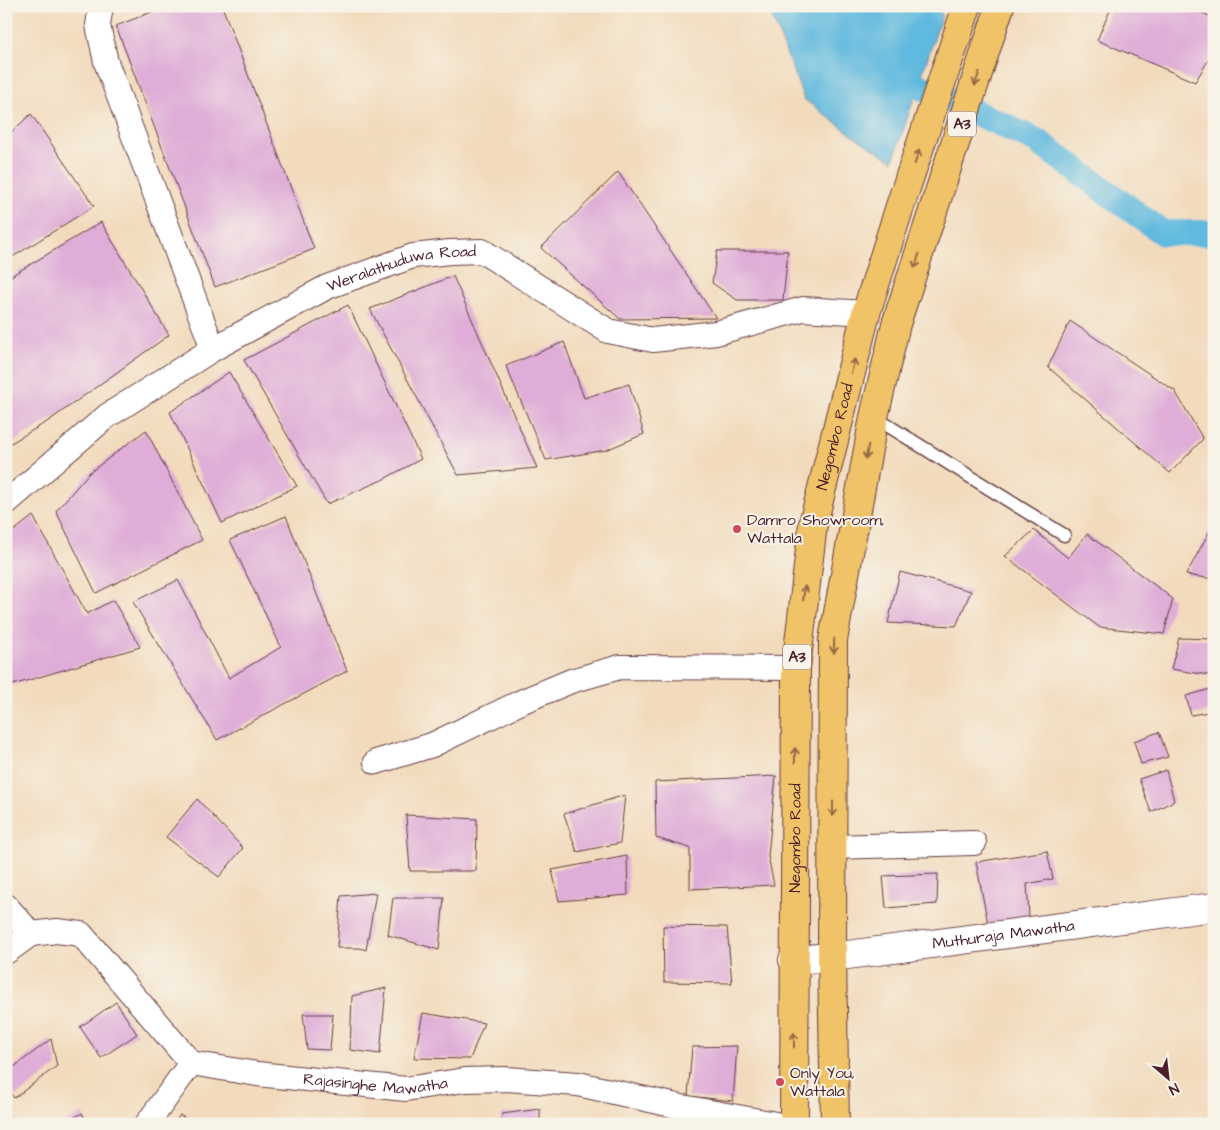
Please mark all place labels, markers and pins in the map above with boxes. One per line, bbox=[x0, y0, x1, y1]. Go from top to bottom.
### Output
place label: Damro Showroom, Wattala bbox=[747, 509, 884, 549]
marker: Damro Showroom, Wattala bbox=[731, 523, 743, 535]
place label: Only You, Wattala bbox=[790, 1062, 855, 1102]
marker: Only You, Wattala bbox=[774, 1076, 786, 1088]

